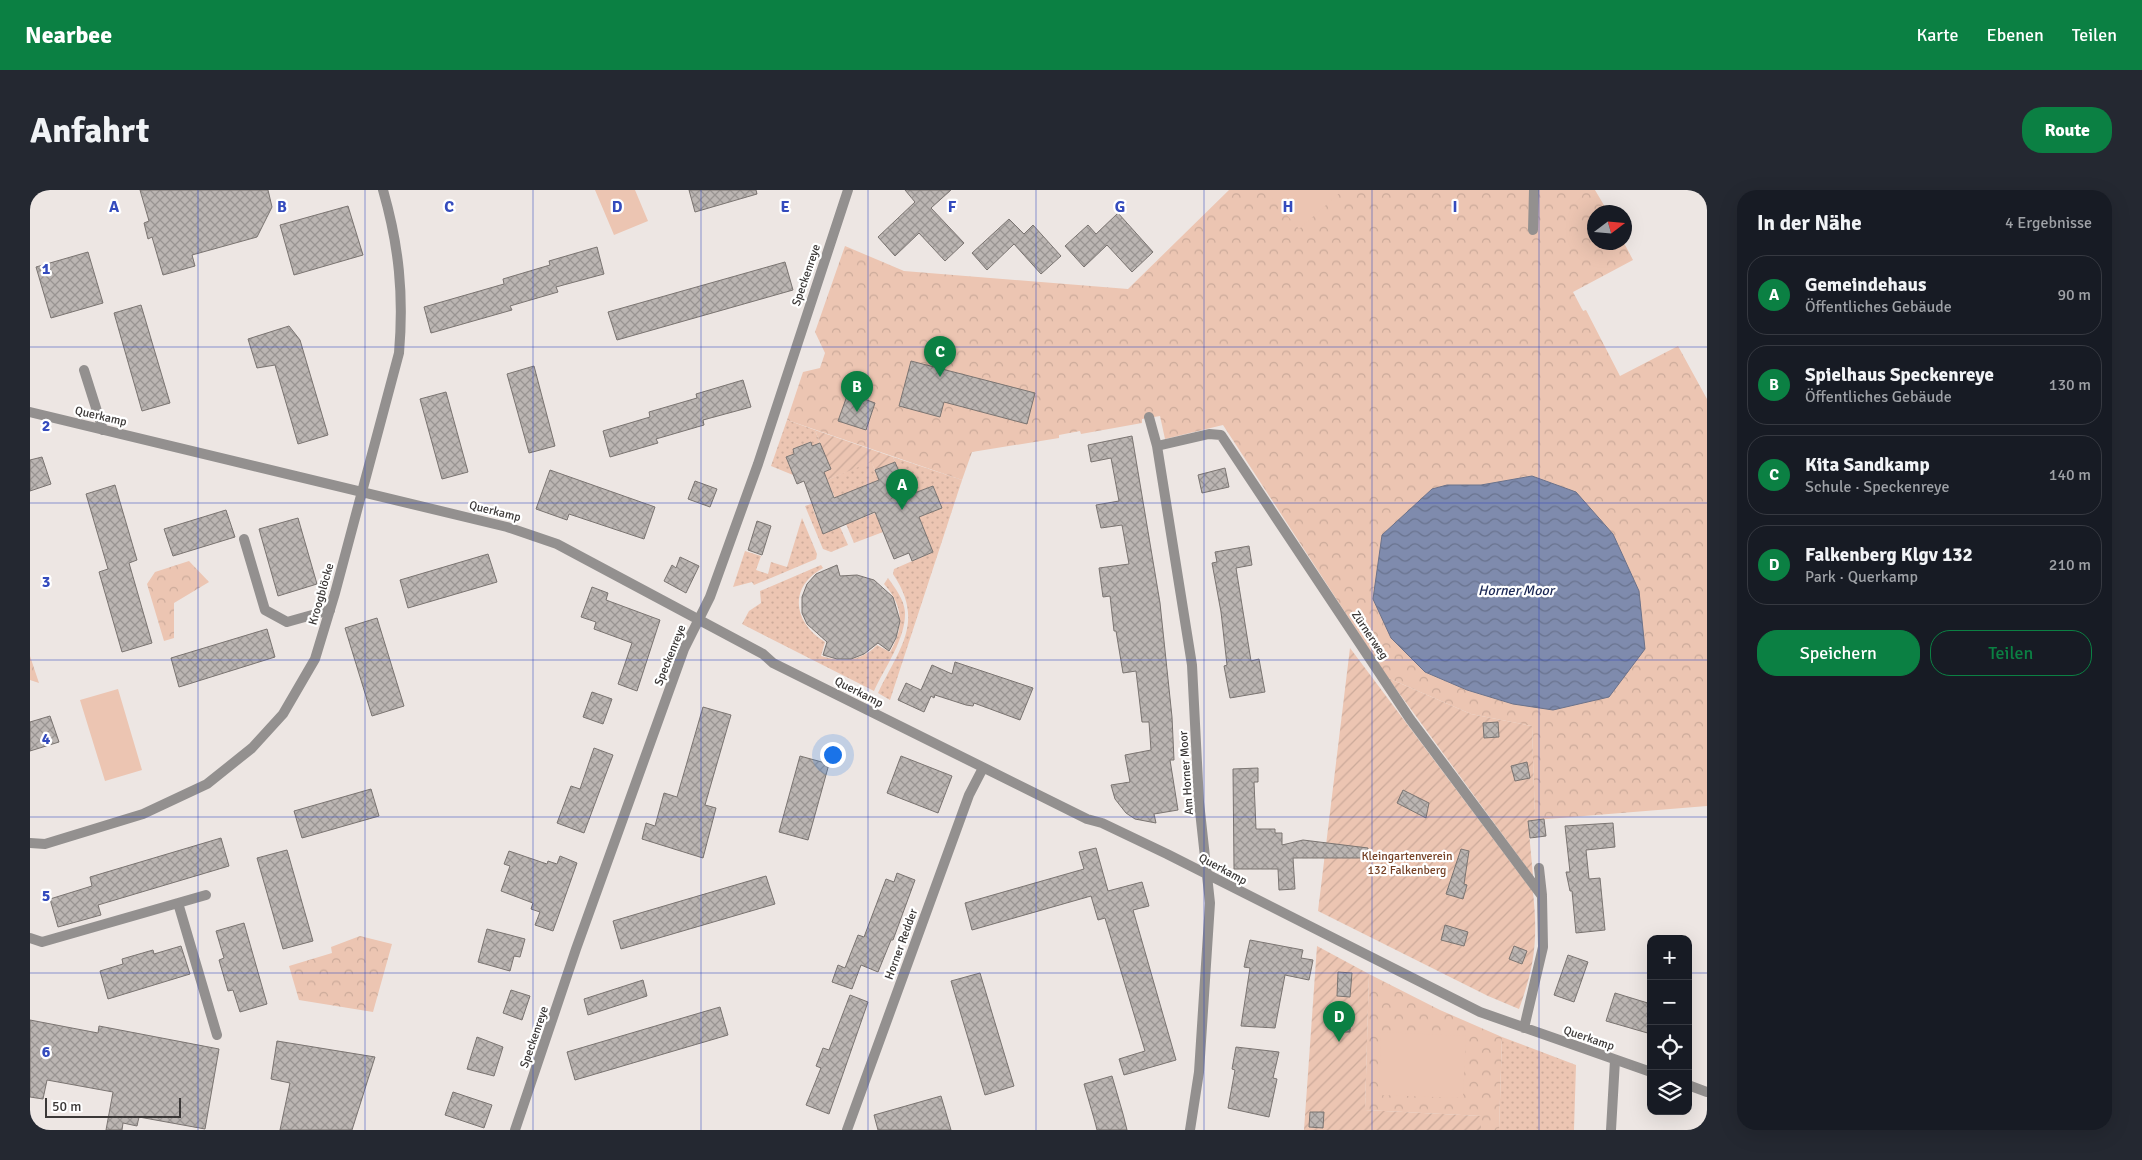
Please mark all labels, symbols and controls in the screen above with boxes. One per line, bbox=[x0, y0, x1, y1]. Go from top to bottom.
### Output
text: Nearbee bbox=[25, 20, 112, 50]
text: Karte bbox=[1916, 24, 1958, 46]
text: Ebenen bbox=[1986, 24, 2044, 46]
text: Teilen bbox=[2072, 24, 2117, 46]
button: Route bbox=[2022, 107, 2112, 153]
text: Anfahrt bbox=[30, 109, 149, 152]
text: A bbox=[109, 197, 120, 217]
text: B bbox=[277, 197, 287, 217]
text: C bbox=[444, 197, 454, 217]
text: D bbox=[612, 197, 623, 217]
text: E bbox=[780, 197, 790, 217]
text: F bbox=[948, 197, 957, 217]
text: G bbox=[1115, 197, 1125, 217]
text: H bbox=[1283, 197, 1293, 217]
text: I bbox=[1452, 197, 1458, 217]
north arrow bbox=[1587, 205, 1632, 250]
text: In der Nähe bbox=[1757, 210, 1862, 236]
text: 4 Ergebnisse bbox=[2005, 213, 2092, 233]
street label: Speckenreye bbox=[789, 242, 824, 308]
text: 1 bbox=[42, 259, 51, 279]
text: Gemeindehaus bbox=[1805, 273, 1926, 297]
text: A bbox=[1769, 285, 1779, 305]
text: 90 m bbox=[2057, 285, 2091, 305]
text: Öffentliches Gebäude bbox=[1805, 297, 1952, 317]
pin: C bbox=[924, 336, 956, 377]
text: Spielhaus Speckenreye bbox=[1805, 363, 1994, 387]
pin: B bbox=[841, 371, 873, 412]
text: B bbox=[1769, 375, 1779, 395]
text: 130 m bbox=[2049, 375, 2091, 395]
text: Öffentliches Gebäude bbox=[1805, 387, 1952, 407]
street label: Querkamp bbox=[73, 403, 128, 430]
text: 2 bbox=[42, 416, 50, 436]
text: Kita Sandkamp bbox=[1805, 453, 1930, 477]
text: C bbox=[1769, 465, 1779, 485]
text: 140 m bbox=[2049, 465, 2091, 485]
pin: A bbox=[886, 469, 918, 510]
text: Schule · Speckenreye bbox=[1805, 477, 1949, 497]
street label: Querkamp bbox=[467, 498, 522, 525]
text: Falkenberg Klgv 132 bbox=[1805, 543, 1973, 567]
text: D bbox=[1769, 555, 1779, 575]
text: 210 m bbox=[2049, 555, 2091, 575]
street label: Kroogblöcke bbox=[306, 562, 337, 627]
text: Park · Querkamp bbox=[1805, 567, 1918, 587]
text: 3 bbox=[42, 572, 50, 592]
water label: Horner Moor bbox=[1478, 582, 1556, 599]
street label: Zürnerweg bbox=[1348, 608, 1391, 662]
street label: Speckenreye bbox=[651, 622, 690, 688]
button: Speichern bbox=[1757, 630, 1920, 676]
button: Teilen bbox=[1930, 630, 2092, 676]
street label: Querkamp bbox=[832, 674, 886, 711]
text: 4 bbox=[42, 729, 51, 749]
street label: Am Horner Moor bbox=[1176, 730, 1197, 816]
your location bbox=[820, 742, 846, 768]
park label: Kleingartenverein 132 Falkenberg bbox=[1361, 849, 1453, 878]
street label: Querkamp bbox=[1196, 850, 1250, 888]
text: 5 bbox=[42, 886, 50, 906]
street label: Horner Redder bbox=[882, 906, 921, 982]
map controls bbox=[1647, 935, 1692, 1115]
button: + bbox=[1647, 935, 1692, 980]
button: − bbox=[1647, 980, 1692, 1025]
pin: D bbox=[1323, 1001, 1355, 1042]
street label: Speckenreye bbox=[517, 1004, 552, 1070]
street label: Querkamp bbox=[1561, 1023, 1616, 1054]
button: locate bbox=[1647, 1025, 1692, 1070]
text: 6 bbox=[42, 1042, 51, 1062]
button: layers bbox=[1647, 1070, 1692, 1115]
scale bar bbox=[45, 1095, 181, 1118]
text: 50 m bbox=[52, 1098, 81, 1115]

